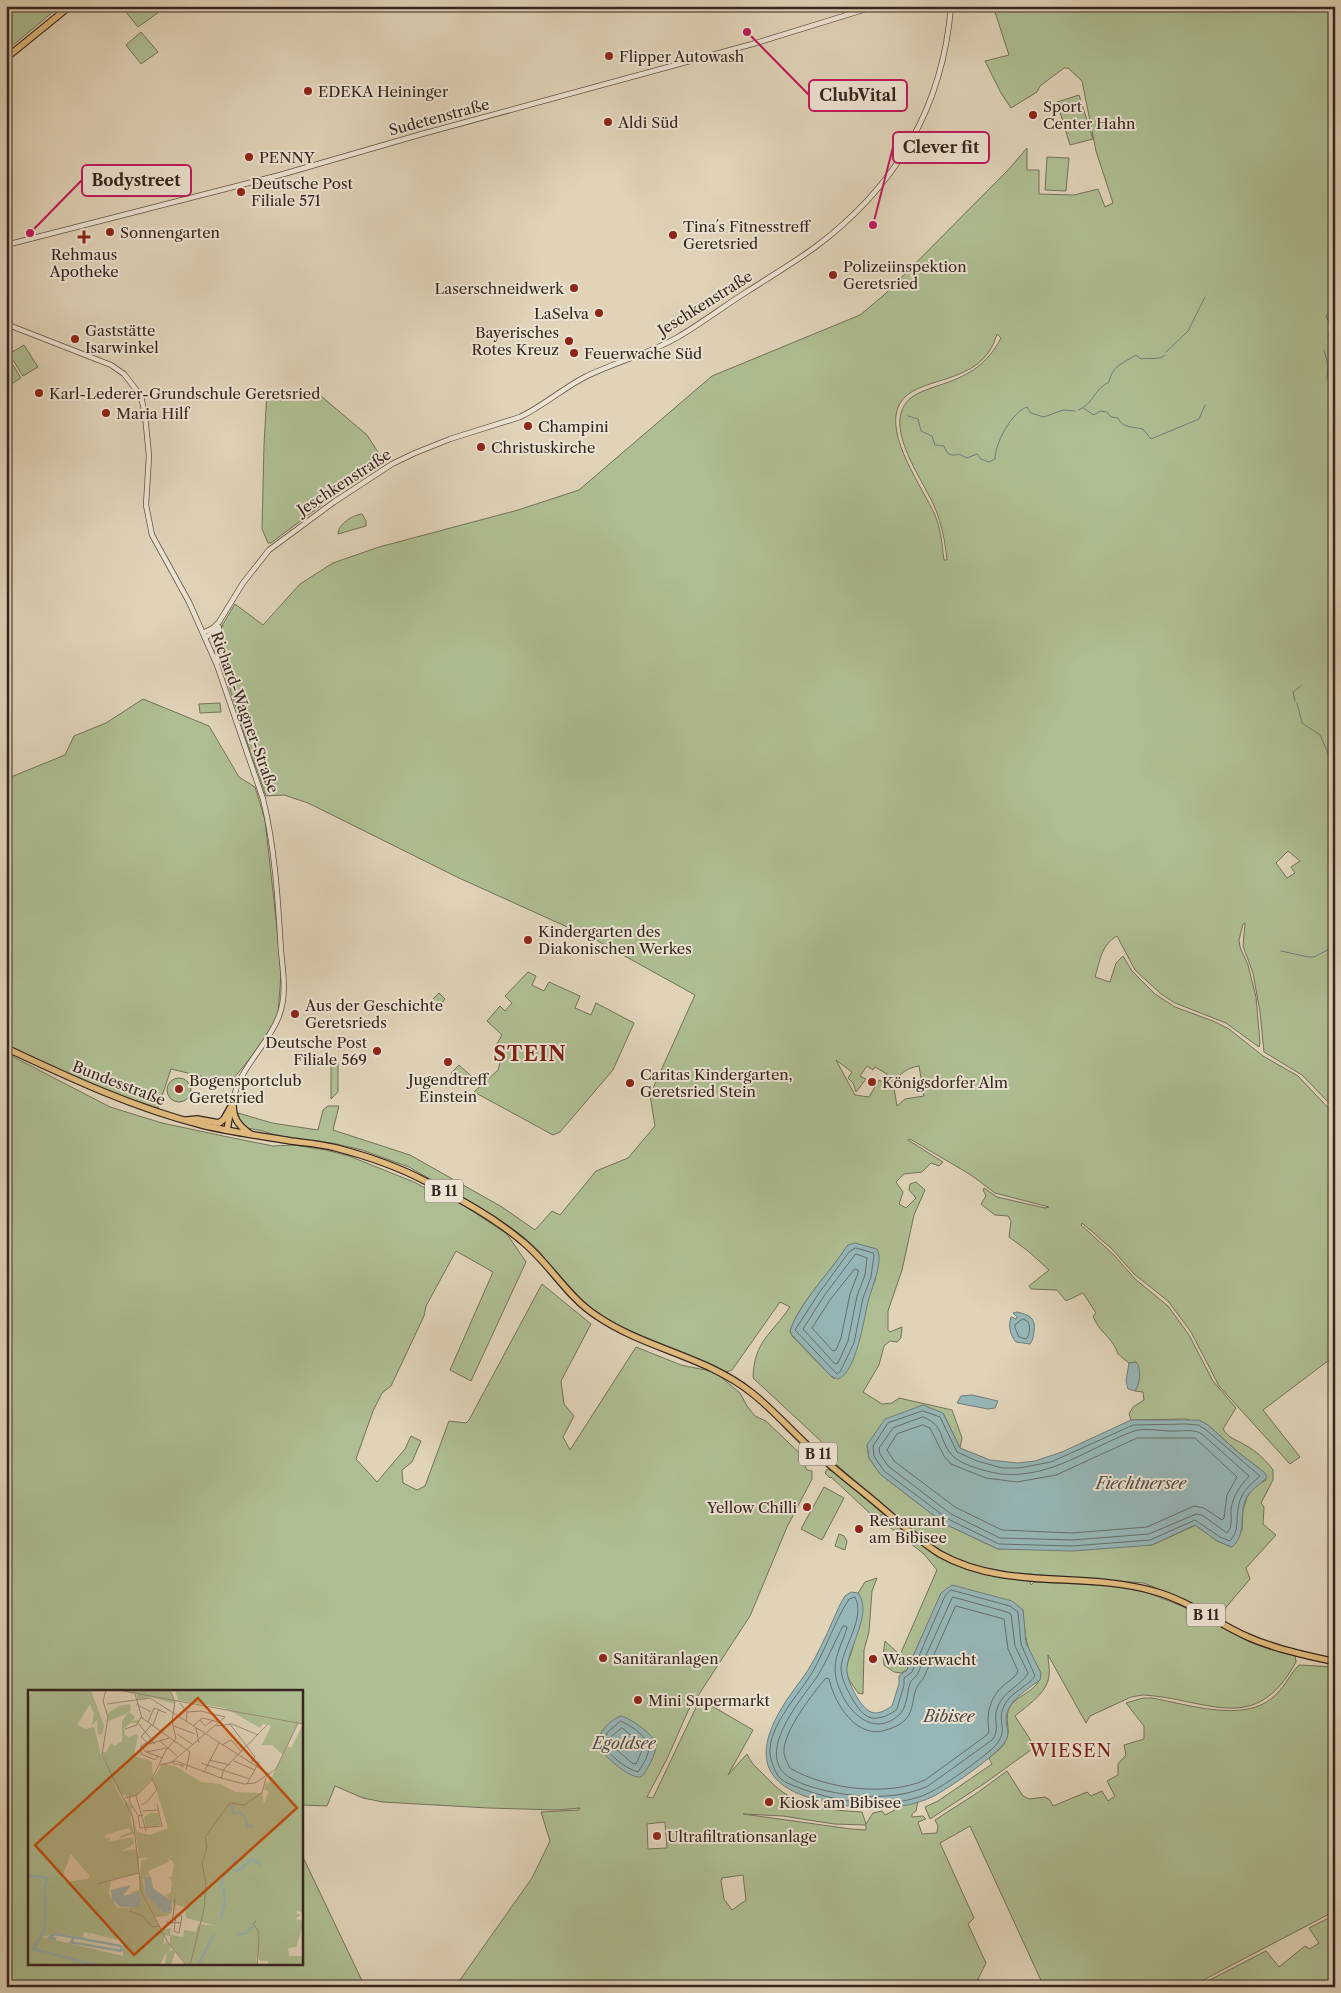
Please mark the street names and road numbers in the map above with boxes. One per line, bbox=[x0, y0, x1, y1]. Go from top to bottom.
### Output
street label: Sudetenstraße bbox=[387, 94, 491, 140]
street label: Jeschkenstraße bbox=[653, 266, 756, 341]
street label: Jeschkenstraße bbox=[292, 445, 394, 520]
street label: Richard-Wagner-Straße bbox=[207, 629, 283, 795]
street label: Bundesstraße bbox=[70, 1057, 168, 1109]
road number: B 11 bbox=[425, 1180, 463, 1202]
road number: B 11 bbox=[799, 1442, 837, 1466]
road number: B 11 bbox=[1187, 1604, 1225, 1626]

